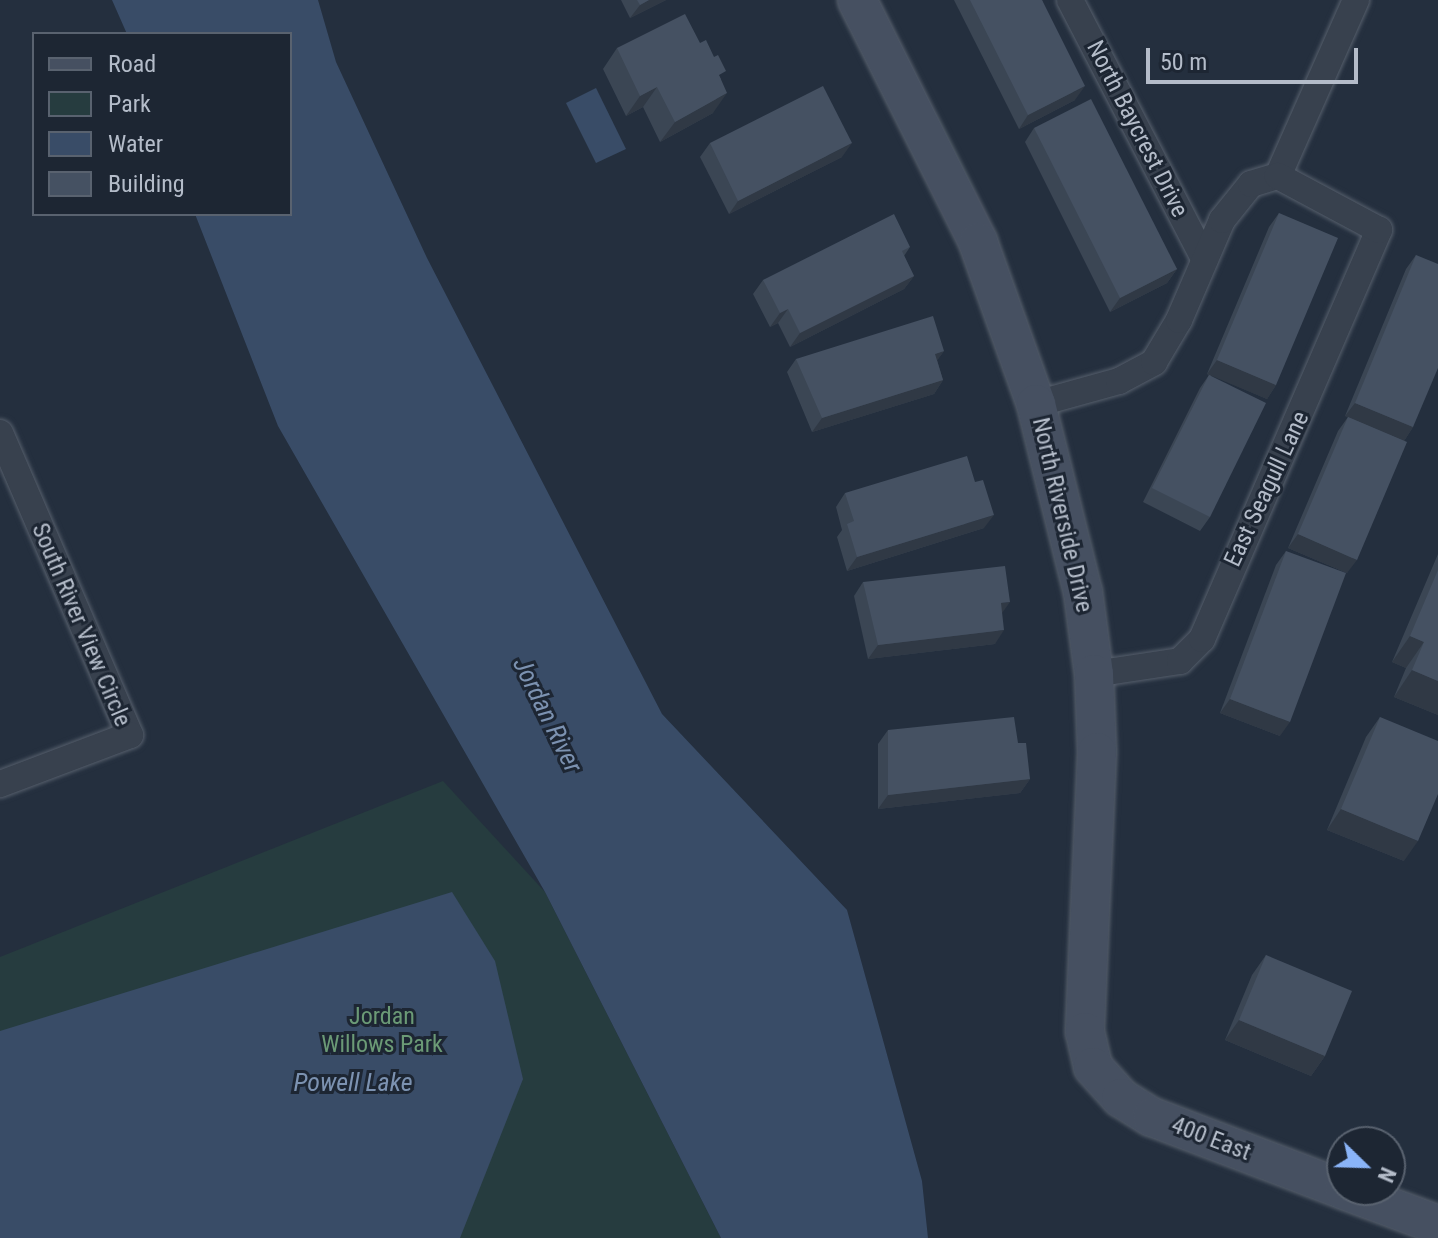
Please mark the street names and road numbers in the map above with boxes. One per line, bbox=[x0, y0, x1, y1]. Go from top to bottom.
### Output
street label: North Baycrest Drive bbox=[1080, 36, 1194, 222]
street label: East Seagull Lane bbox=[1218, 407, 1316, 571]
street label: North Riverside Drive bbox=[1026, 415, 1098, 615]
street label: South River View Circle bbox=[25, 519, 137, 731]
street label: 400 East bbox=[1167, 1111, 1255, 1167]

